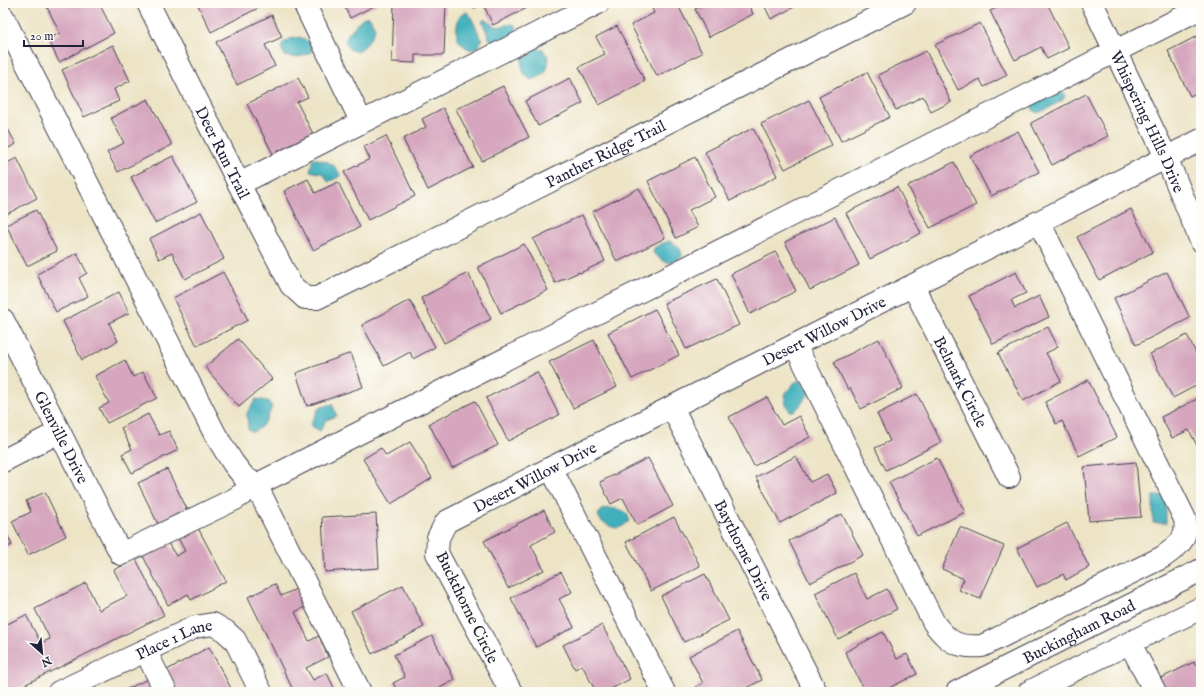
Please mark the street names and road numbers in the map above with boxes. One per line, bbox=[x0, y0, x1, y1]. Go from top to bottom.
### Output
street label: Whispering Hills Drive bbox=[1104, 48, 1188, 196]
street label: Deer Run Trail bbox=[190, 103, 253, 203]
street label: Panther Ridge Trail bbox=[543, 116, 670, 194]
street label: Desert Willow Drive bbox=[759, 293, 890, 372]
street label: Belmark Circle bbox=[928, 334, 991, 431]
street label: Glenville Drive bbox=[29, 388, 92, 487]
street label: Desert Willow Drive bbox=[470, 439, 601, 518]
street label: Baythorne Drive bbox=[709, 497, 776, 604]
street label: Buckthorne Circle bbox=[430, 549, 502, 667]
street label: Buckingham Road bbox=[1020, 596, 1140, 669]
street label: Place 1 Lane bbox=[133, 616, 214, 666]

